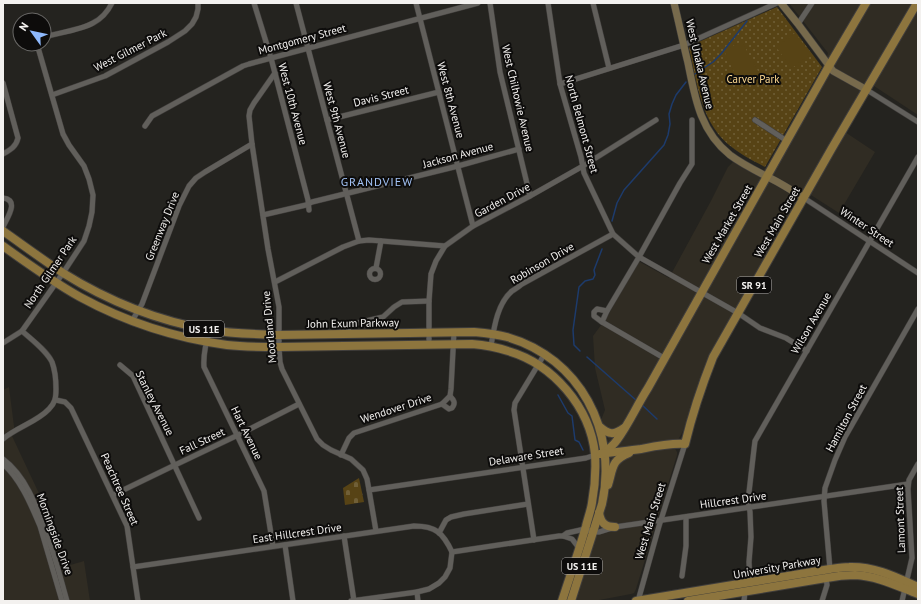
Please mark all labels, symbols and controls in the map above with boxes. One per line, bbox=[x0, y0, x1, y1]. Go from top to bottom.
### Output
north arrow bbox=[12, 12, 52, 52]
street label: West Unaka Avenue bbox=[683, 18, 717, 111]
text: N bbox=[16, 20, 31, 33]
street label: Montgomery Street bbox=[257, 21, 348, 57]
street label: West Gilmer Park bbox=[91, 25, 169, 74]
street label: West Chilhowie Avenue bbox=[499, 43, 537, 153]
street label: West 8th Avenue bbox=[434, 60, 468, 140]
street label: West 10th Avenue bbox=[275, 62, 311, 147]
park label: Carver Park bbox=[727, 72, 780, 86]
street label: North Belmont Street bbox=[562, 73, 602, 175]
street label: West 9th Avenue bbox=[320, 80, 354, 160]
street label: Davis Street bbox=[352, 82, 410, 110]
street label: Jackson Avenue bbox=[420, 139, 495, 171]
district label: GRANDVIEW bbox=[341, 174, 413, 189]
street label: Garden Drive bbox=[472, 179, 533, 221]
street label: West Market Street bbox=[699, 182, 755, 266]
street label: West Main Street bbox=[751, 184, 803, 260]
street label: Greenway Drive bbox=[142, 189, 182, 263]
street label: Winter Street bbox=[837, 204, 897, 250]
street label: North Gilmer Park bbox=[21, 233, 80, 311]
street label: Robinson Drive bbox=[508, 239, 577, 287]
road number: SR 91 bbox=[737, 277, 771, 293]
street label: Wilson Avenue bbox=[788, 289, 834, 356]
street label: Moorland Drive bbox=[259, 290, 279, 364]
street label: John Exum Parkway bbox=[306, 315, 400, 331]
road number: US 11E bbox=[184, 321, 224, 337]
street label: Stanley Avenue bbox=[133, 368, 178, 438]
street label: Hamilton Street bbox=[822, 382, 870, 454]
street label: Wendover Drive bbox=[359, 390, 434, 426]
street label: Hart Avenue bbox=[228, 404, 266, 462]
street label: Fall Street bbox=[177, 424, 227, 458]
street label: Delaware Street bbox=[488, 443, 565, 469]
street label: Peachtree Street bbox=[98, 451, 142, 527]
street label: West Main Street bbox=[632, 481, 668, 561]
street label: Lamont Street bbox=[892, 486, 908, 553]
street label: Hillcrest Drive bbox=[699, 488, 768, 512]
street label: Morningside Drive bbox=[34, 491, 76, 577]
street label: East Hillcrest Drive bbox=[252, 520, 343, 546]
street label: University Parkway bbox=[732, 552, 823, 582]
road number: US 11E bbox=[562, 558, 602, 574]

